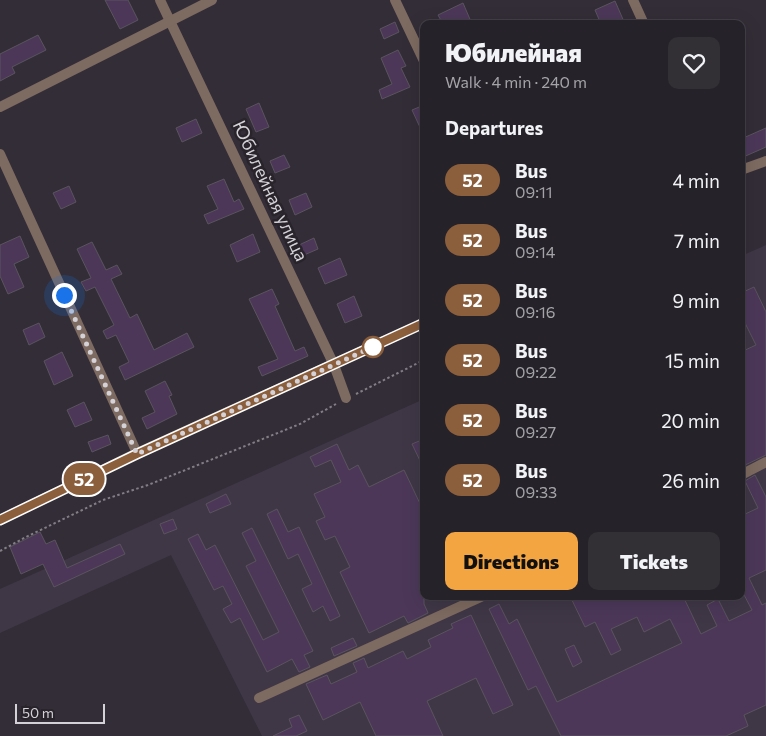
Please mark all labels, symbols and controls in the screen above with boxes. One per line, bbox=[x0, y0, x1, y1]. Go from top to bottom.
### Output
button: heart bbox=[668, 37, 720, 89]
text: Юбилейная bbox=[445, 38, 582, 67]
text: Walk · 4 min · 240 m bbox=[445, 72, 587, 91]
text: Departures bbox=[445, 116, 543, 139]
street label: Юбилейная улица bbox=[229, 117, 313, 264]
text: Bus bbox=[515, 159, 547, 182]
text: 52 bbox=[462, 169, 483, 191]
text: 4 min bbox=[673, 169, 720, 192]
text: 09:11 bbox=[515, 182, 553, 201]
text: Bus bbox=[515, 219, 547, 242]
text: 52 bbox=[462, 229, 483, 251]
text: 7 min bbox=[674, 229, 720, 252]
text: 09:14 bbox=[515, 242, 555, 261]
text: Bus bbox=[515, 279, 547, 302]
your location bbox=[52, 283, 77, 308]
text: 52 bbox=[462, 289, 483, 311]
text: 9 min bbox=[672, 289, 720, 312]
text: 09:16 bbox=[515, 302, 555, 321]
unlabelled marker bbox=[362, 336, 384, 358]
text: Bus bbox=[515, 339, 547, 362]
text: 52 bbox=[462, 349, 483, 371]
text: 15 min bbox=[665, 349, 720, 372]
text: 09:22 bbox=[515, 362, 557, 381]
text: Bus bbox=[515, 399, 547, 422]
text: 52 bbox=[462, 409, 483, 431]
text: 20 min bbox=[661, 409, 720, 432]
text: 09:27 bbox=[515, 422, 556, 441]
text: Bus bbox=[515, 459, 547, 482]
line badge: 52 bbox=[62, 463, 106, 495]
text: 52 bbox=[74, 468, 94, 490]
text: 52 bbox=[462, 469, 483, 491]
text: 26 min bbox=[662, 469, 720, 492]
text: 09:33 bbox=[515, 482, 557, 501]
button: Directions bbox=[445, 532, 578, 590]
button: Tickets bbox=[588, 532, 720, 590]
scale bar bbox=[15, 701, 105, 724]
text: 50 m bbox=[22, 704, 54, 721]

